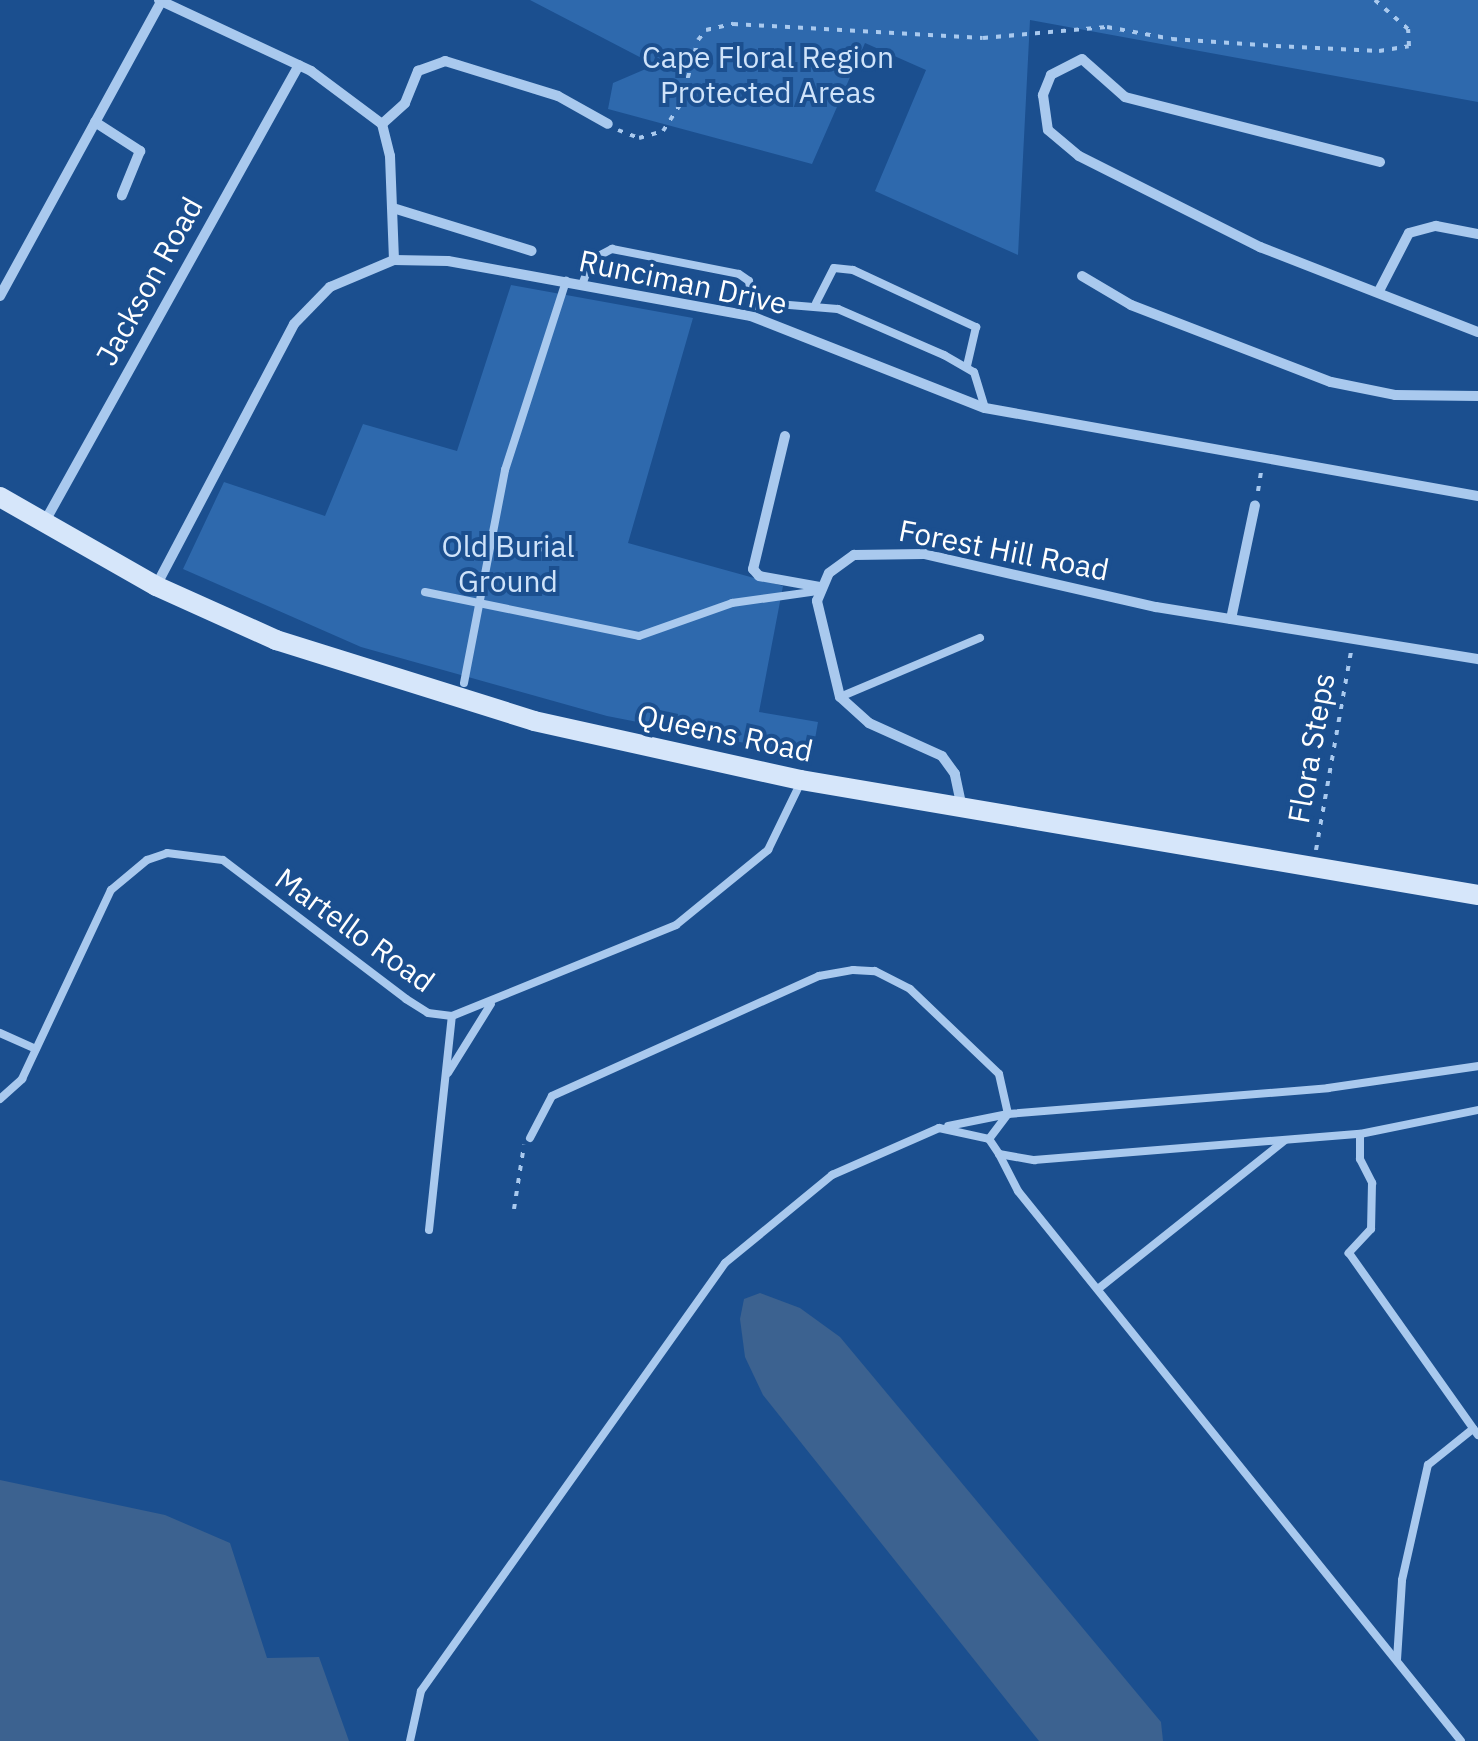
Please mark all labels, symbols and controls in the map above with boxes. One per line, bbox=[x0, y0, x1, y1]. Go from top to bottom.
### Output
park label: Cape Floral Region Protected Areas bbox=[642, 39, 894, 110]
street label: Jackson Road bbox=[88, 191, 210, 371]
street label: Runciman Drive bbox=[576, 242, 790, 322]
street label: Forest Hill Road bbox=[896, 512, 1112, 588]
park label: Old Burial Ground bbox=[441, 528, 575, 598]
street label: Flora Steps bbox=[1280, 670, 1342, 826]
street label: Queens Road bbox=[634, 697, 816, 769]
street label: Martello Road bbox=[269, 860, 441, 1000]

